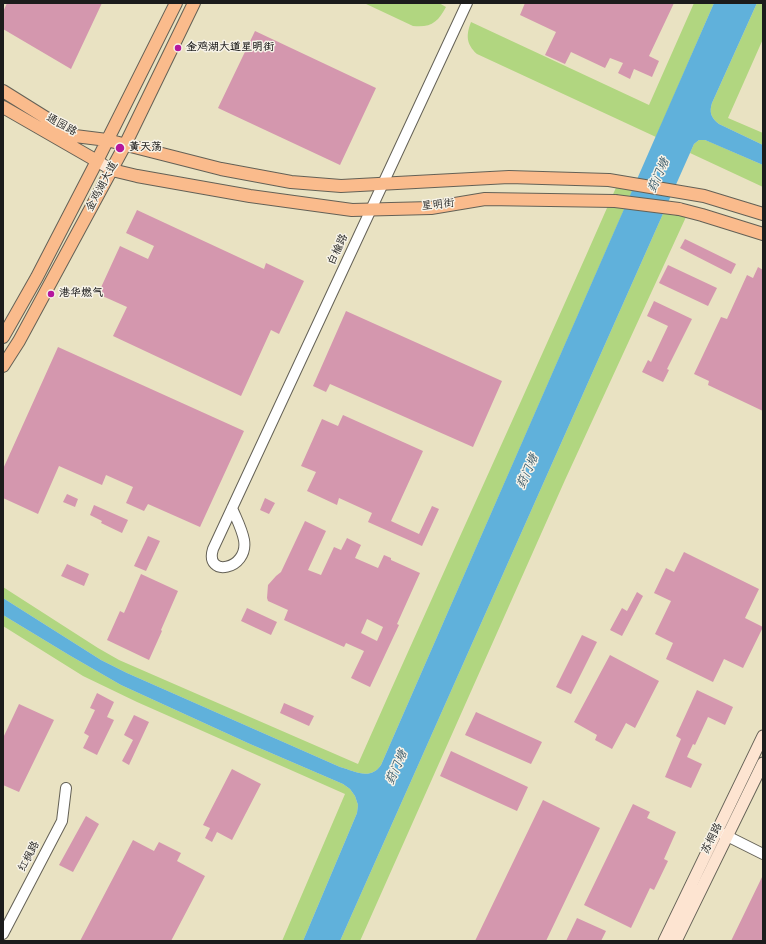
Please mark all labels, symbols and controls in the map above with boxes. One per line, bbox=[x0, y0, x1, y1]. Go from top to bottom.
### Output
place label: 金鸡湖大道星明街 bbox=[186, 41, 274, 55]
marker: 金鸡湖大道星明街 bbox=[173, 43, 183, 53]
street label: 通园路 bbox=[43, 112, 79, 140]
place label: 黄天荡 bbox=[129, 141, 162, 155]
marker: 黄天荡 bbox=[114, 142, 126, 154]
water label: 葑门塘 bbox=[646, 157, 674, 195]
street label: 金鸡湖大道 bbox=[84, 160, 122, 214]
street label: 星明街 bbox=[421, 198, 455, 214]
street label: 白榆路 bbox=[326, 232, 352, 268]
place label: 港华燃气 bbox=[59, 287, 103, 301]
marker: 港华燃气 bbox=[46, 289, 56, 299]
water label: 葑门塘 bbox=[515, 453, 543, 491]
water label: 葑门塘 bbox=[384, 749, 412, 787]
street label: 苏桐路 bbox=[700, 821, 726, 857]
street label: 红枫路 bbox=[16, 839, 44, 875]

